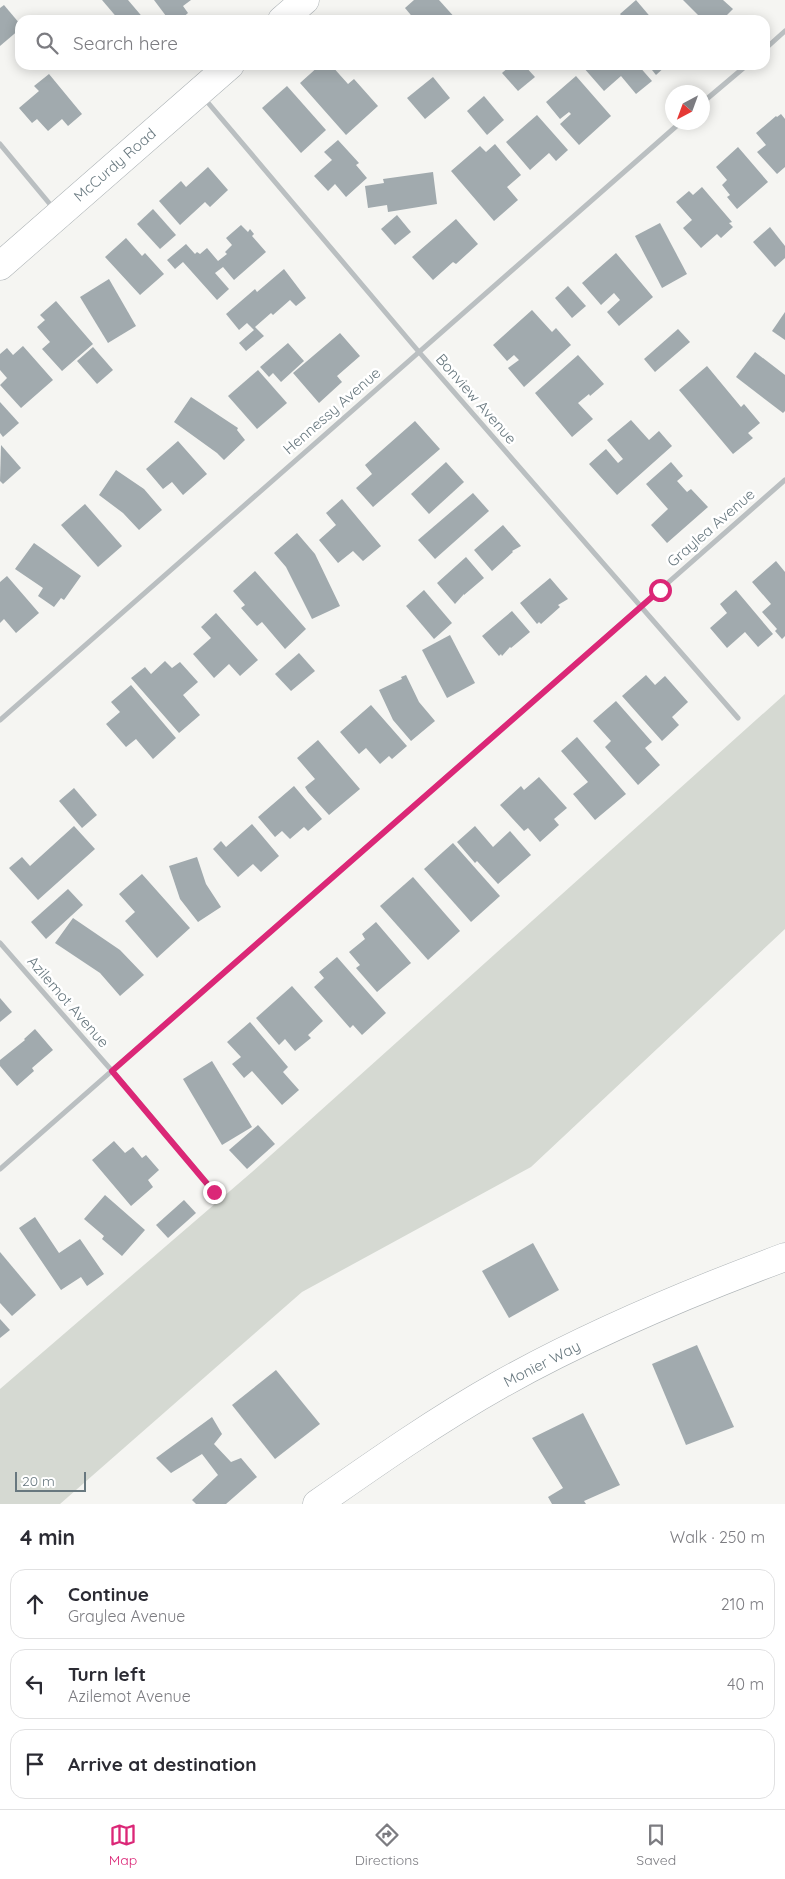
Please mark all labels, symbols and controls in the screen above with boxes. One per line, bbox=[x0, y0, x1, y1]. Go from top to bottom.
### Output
search box bbox=[15, 15, 770, 70]
icon: search bbox=[33, 29, 61, 57]
text: Search here bbox=[73, 31, 178, 55]
north arrow bbox=[665, 85, 710, 130]
street label: McCurdy Road bbox=[70, 124, 160, 206]
street label: Bonview Avenue bbox=[432, 350, 521, 448]
street label: Hennessy Avenue bbox=[279, 363, 384, 458]
street label: Graylea Avenue bbox=[663, 484, 758, 571]
route start bbox=[649, 579, 672, 602]
street label: Azilemot Avenue bbox=[23, 952, 113, 1051]
route end bbox=[203, 1181, 226, 1204]
street label: Monier Way bbox=[500, 1336, 583, 1391]
scale bar bbox=[15, 1469, 86, 1492]
text: 20 m bbox=[22, 1472, 55, 1490]
text: 4 min bbox=[20, 1524, 75, 1550]
text: Walk · 250 m bbox=[670, 1527, 765, 1547]
text: Continue bbox=[68, 1582, 149, 1606]
icon: ahead bbox=[21, 1590, 49, 1618]
text: 210 m bbox=[721, 1594, 764, 1614]
text: Graylea Avenue bbox=[68, 1606, 185, 1626]
text: Turn left bbox=[68, 1662, 146, 1686]
icon: left bbox=[21, 1670, 49, 1698]
text: 40 m bbox=[727, 1674, 764, 1694]
text: Azilemot Avenue bbox=[68, 1686, 191, 1706]
icon: arrive bbox=[21, 1750, 49, 1778]
text: Arrive at destination bbox=[68, 1752, 257, 1776]
tab: Map bbox=[109, 1821, 137, 1869]
tab: Directions bbox=[355, 1821, 419, 1869]
tab: Saved bbox=[636, 1821, 676, 1869]

